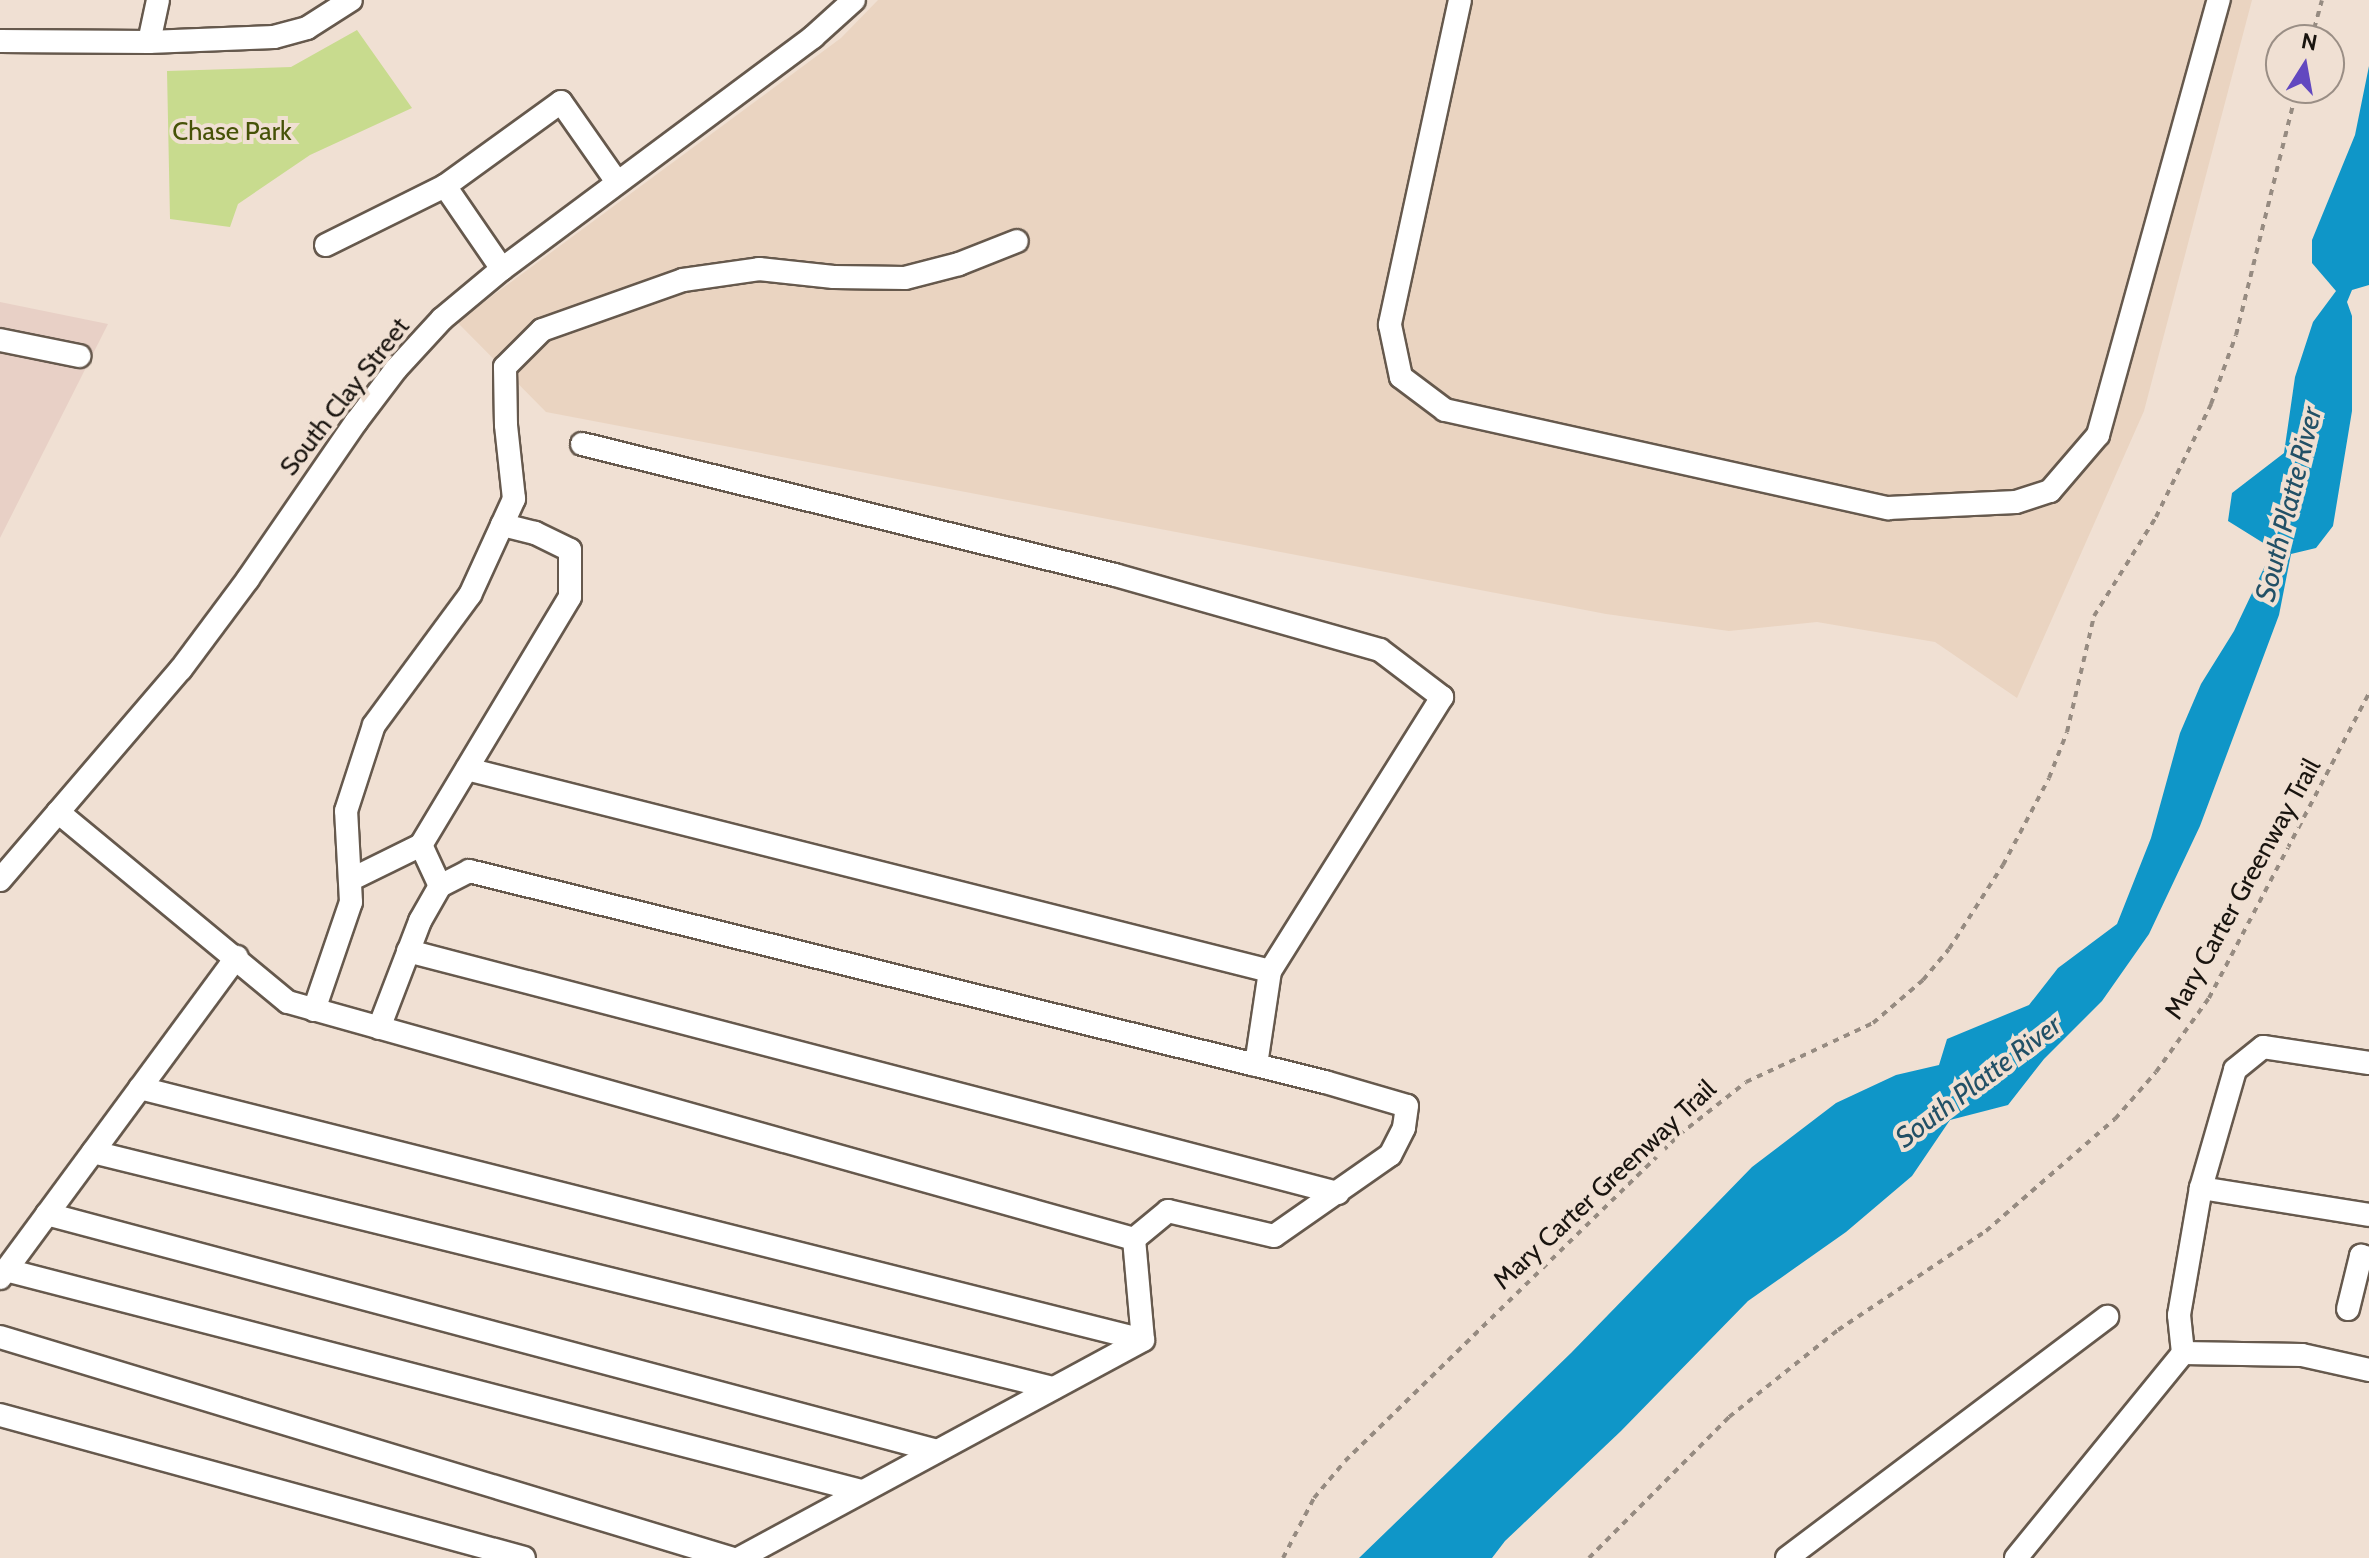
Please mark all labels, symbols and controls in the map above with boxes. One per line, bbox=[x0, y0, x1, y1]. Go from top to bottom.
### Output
north arrow bbox=[2265, 24, 2345, 104]
text: N bbox=[2299, 27, 2320, 57]
park label: Chase Park bbox=[172, 116, 292, 148]
street label: South Clay Street bbox=[274, 312, 416, 482]
water label: South Platte River bbox=[2248, 403, 2328, 605]
street label: Mary Carter Greenway Trail bbox=[2158, 753, 2328, 1025]
water label: South Platte River bbox=[1888, 1008, 2068, 1154]
street label: Mary Carter Greenway Trail bbox=[1487, 1074, 1723, 1296]

